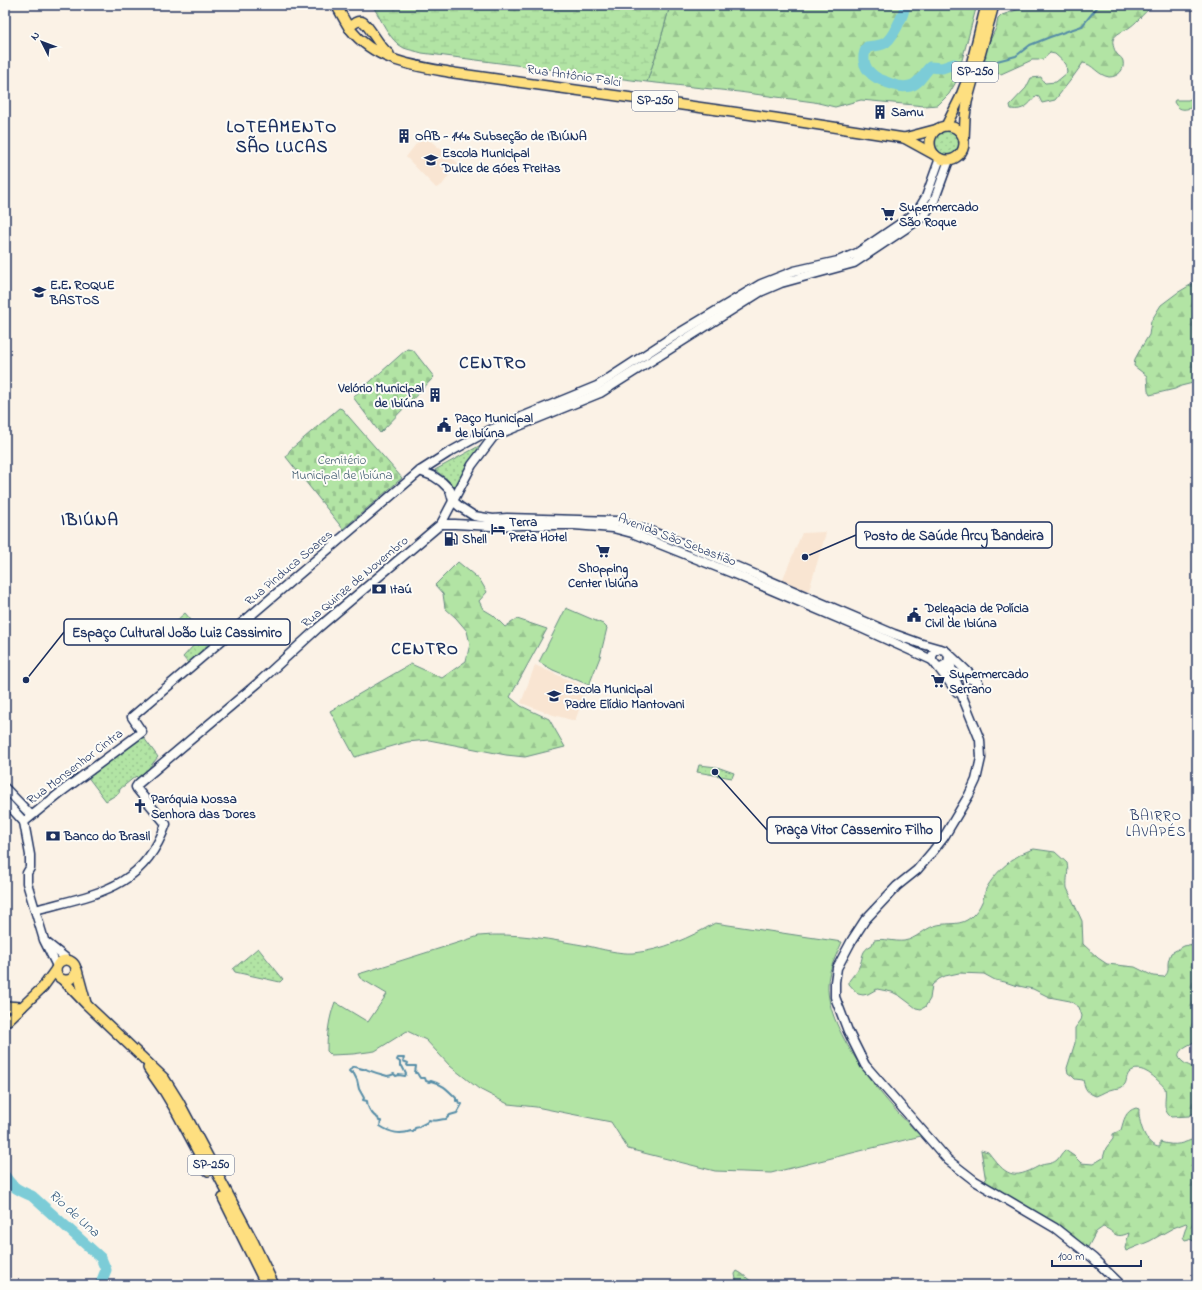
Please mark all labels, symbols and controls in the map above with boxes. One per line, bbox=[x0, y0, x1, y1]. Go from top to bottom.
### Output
north arrow bbox=[22, 22, 62, 62]
text: N bbox=[27, 28, 44, 44]
street label: Rua Antônio Falci bbox=[526, 60, 622, 92]
road number: SP-250 bbox=[952, 62, 998, 82]
road number: SP-250 bbox=[632, 91, 678, 111]
place label: Samu bbox=[891, 103, 924, 122]
building icon: Samu bbox=[872, 104, 888, 120]
district label: LOTEAMENTO SÃO LUCAS bbox=[227, 115, 337, 160]
place label: OAB - 144ª Subseção de IBIÚNA bbox=[415, 127, 587, 146]
building icon: OAB - 144ª Subseção de IBIÚNA bbox=[396, 128, 412, 144]
place label: Escola Municipal Dulce de Góes Freitas bbox=[441, 144, 561, 178]
school or university icon: Escola Municipal Dulce de Góes Freitas bbox=[423, 152, 439, 168]
place label: Supermercado São Roque bbox=[899, 198, 979, 232]
supermarket icon: Supermercado São Roque bbox=[880, 206, 896, 222]
place label: E.E. ROQUE BASTOS bbox=[49, 276, 115, 310]
school or university icon: E.E. ROQUE BASTOS bbox=[31, 284, 47, 300]
district label: CENTRO bbox=[459, 351, 527, 376]
place label: Velório Municipal de Ibiúna bbox=[337, 379, 424, 413]
building icon: Velório Municipal de Ibiúna bbox=[427, 387, 443, 403]
place label: Paço Municipal de Ibiúna bbox=[455, 409, 533, 443]
public building icon: Paço Municipal de Ibiúna bbox=[436, 417, 452, 433]
park label: Cemitério Municipal de Ibiúna bbox=[291, 451, 393, 485]
district label: IBIÚNA bbox=[61, 508, 119, 533]
street label: Avenida São Sebastião bbox=[615, 509, 739, 571]
place label: Terra Preta Hotel bbox=[509, 513, 567, 547]
hotel icon: Terra Preta Hotel bbox=[490, 521, 506, 537]
callout: Posto de Saúde Arcy Bandeira bbox=[856, 522, 1052, 548]
street label: Rua Pinduca Soares bbox=[241, 525, 337, 611]
text: Posto de Saúde Arcy Bandeira bbox=[864, 526, 1044, 549]
place label: Shell bbox=[462, 530, 487, 549]
street label: Rua Quinze de Novembro bbox=[297, 531, 413, 633]
fuel station icon: Shell bbox=[443, 531, 459, 547]
supermarket icon: Shopping Center Ibiúna bbox=[595, 543, 611, 559]
place label: Shopping Center Ibiúna bbox=[568, 559, 638, 593]
place label: Itaú bbox=[390, 580, 412, 599]
bank icon: Itaú bbox=[371, 581, 387, 597]
place label: Delegacia de Polícia Civil de Ibiúna bbox=[924, 599, 1029, 633]
public building icon: Delegacia de Polícia Civil de Ibiúna bbox=[906, 607, 922, 623]
callout: Espaço Cultural João Luiz Cassimiro bbox=[64, 619, 290, 645]
text: Espaço Cultural João Luiz Cassimiro bbox=[72, 623, 282, 644]
district label: CENTRO bbox=[391, 637, 459, 662]
place label: Supermercado Serrano bbox=[949, 665, 1029, 699]
supermarket icon: Supermercado Serrano bbox=[930, 673, 946, 689]
place label: Escola Municipal Padre Elídio Mantovani bbox=[565, 680, 684, 714]
school or university icon: Escola Municipal Padre Elídio Mantovani bbox=[546, 688, 562, 704]
street label: Rua Monsenhor Cintra bbox=[23, 724, 127, 810]
place label: Paróquia Nossa Senhora das Dores bbox=[151, 790, 256, 824]
church icon: Paróquia Nossa Senhora das Dores bbox=[132, 798, 148, 814]
district label: BAIRRO LAVAPÉS bbox=[1126, 806, 1186, 843]
callout: Praça Vitor Cassemiro Filho bbox=[767, 817, 941, 843]
text: Praça Vitor Cassemiro Filho bbox=[775, 820, 933, 841]
place label: Banco do Brasil bbox=[63, 827, 150, 846]
bank icon: Banco do Brasil bbox=[45, 828, 61, 844]
road number: SP-250 bbox=[188, 1155, 234, 1175]
water label: Rio de Una bbox=[44, 1185, 104, 1243]
scale bar bbox=[1052, 1242, 1141, 1268]
text: 100 m bbox=[1058, 1248, 1085, 1266]

